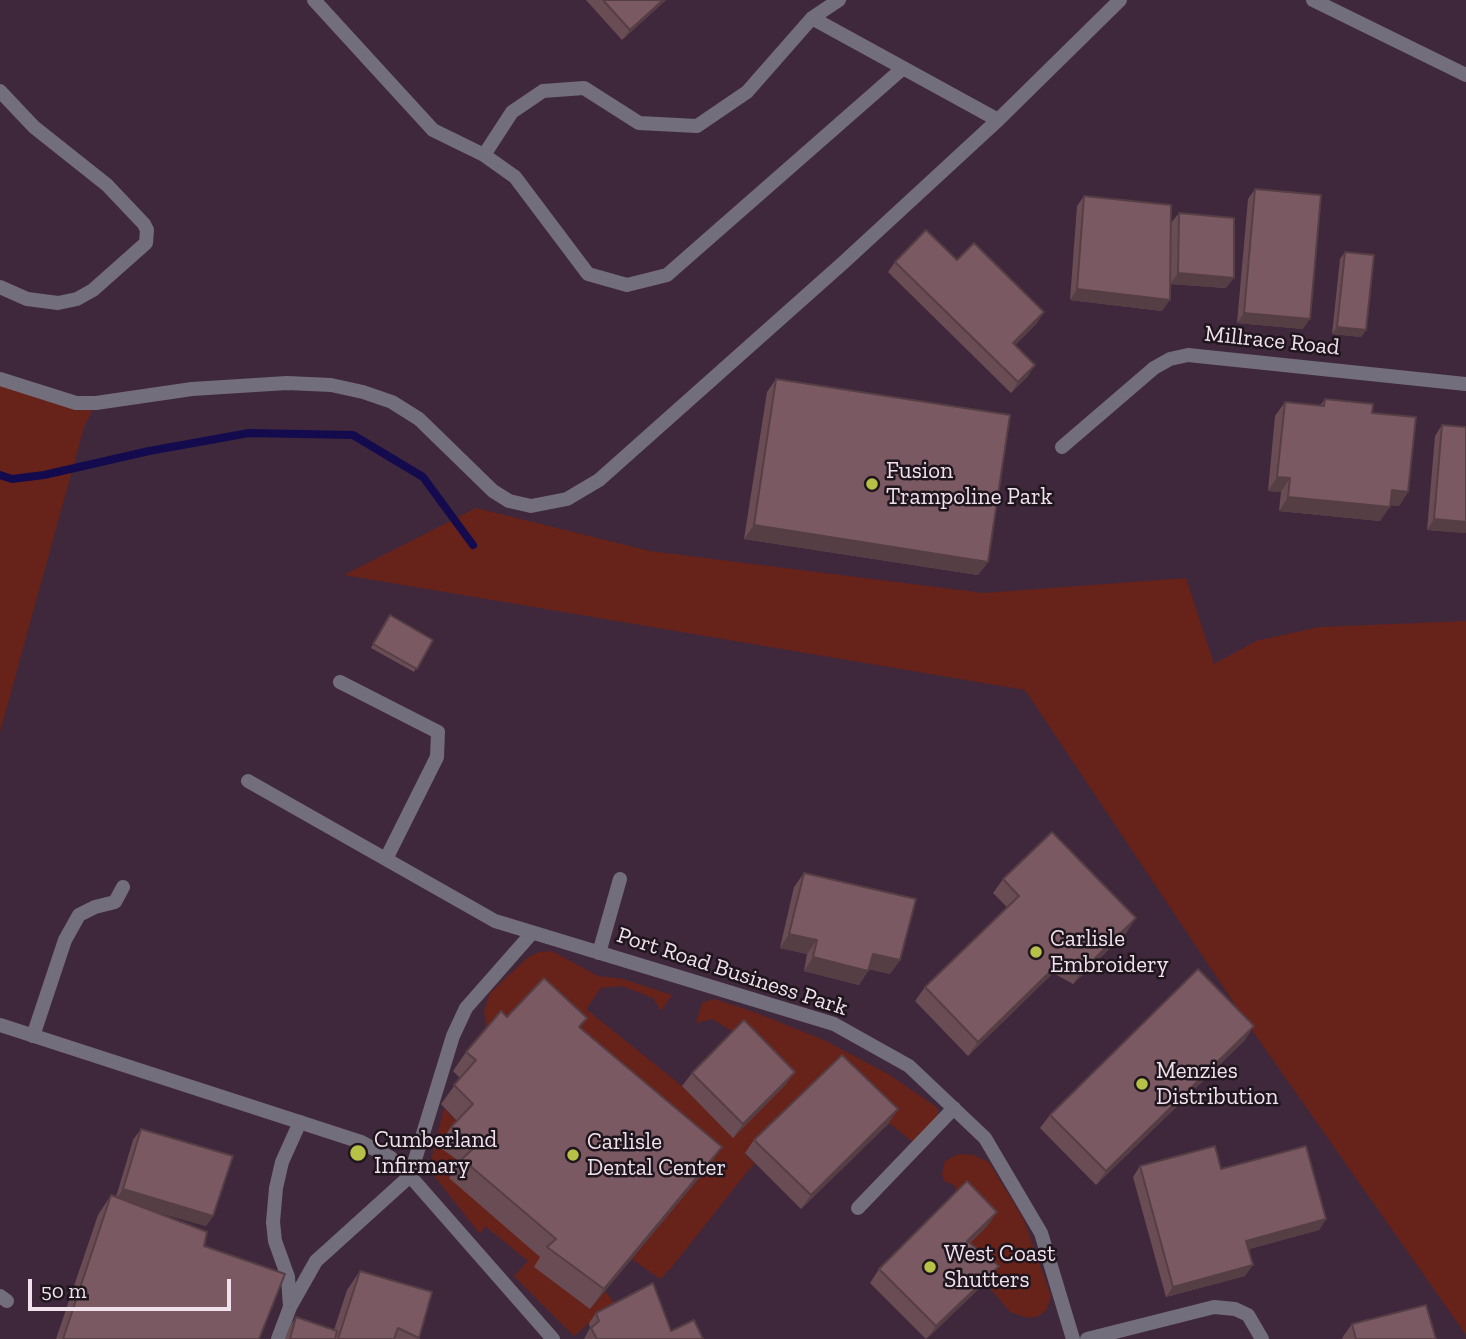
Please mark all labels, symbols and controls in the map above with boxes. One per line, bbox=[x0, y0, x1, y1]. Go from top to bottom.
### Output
street label: Millrace Road bbox=[1203, 320, 1341, 362]
place label: Fusion Trampoline Park bbox=[886, 457, 1052, 511]
marker: Fusion Trampoline Park bbox=[864, 476, 880, 492]
street label: Port Road Business Park bbox=[613, 922, 851, 1022]
place label: Carlisle Embroidery bbox=[1050, 925, 1168, 979]
marker: Carlisle Embroidery bbox=[1028, 944, 1044, 960]
place label: Menzies Distribution bbox=[1156, 1057, 1278, 1111]
marker: Menzies Distribution bbox=[1134, 1076, 1150, 1092]
place label: Cumberland Infirmary bbox=[374, 1126, 497, 1180]
place label: Carlisle Dental Center bbox=[587, 1128, 726, 1182]
marker: Cumberland Infirmary bbox=[348, 1143, 368, 1163]
marker: Carlisle Dental Center bbox=[565, 1147, 581, 1163]
place label: West Coast Shutters bbox=[944, 1240, 1055, 1294]
marker: West Coast Shutters bbox=[922, 1259, 938, 1275]
scale bar bbox=[32, 1266, 234, 1310]
text: 50 m bbox=[41, 1278, 87, 1303]

